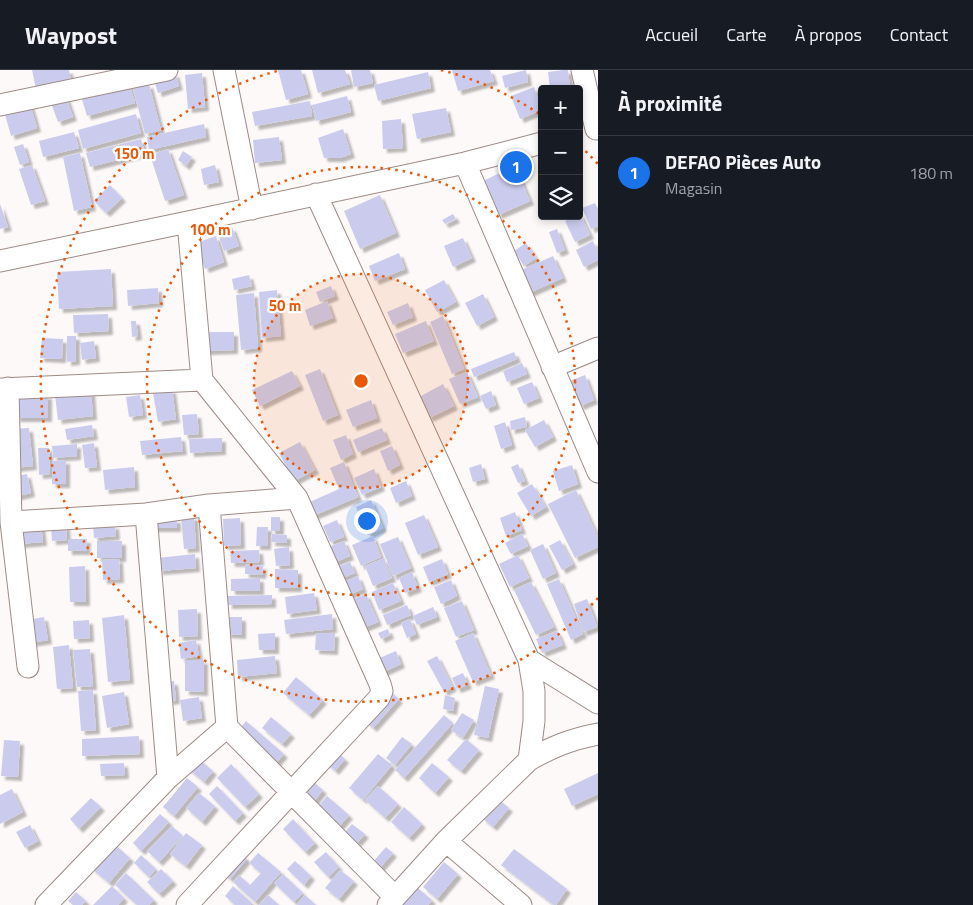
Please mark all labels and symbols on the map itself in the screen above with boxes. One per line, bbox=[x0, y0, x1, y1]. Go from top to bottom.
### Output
text: 150 m bbox=[113, 142, 155, 165]
pin: 1 bbox=[500, 148, 532, 186]
text: 100 m bbox=[189, 218, 231, 241]
text: 50 m bbox=[269, 294, 301, 317]
centre of rings bbox=[352, 372, 370, 390]
your location bbox=[354, 508, 380, 534]

